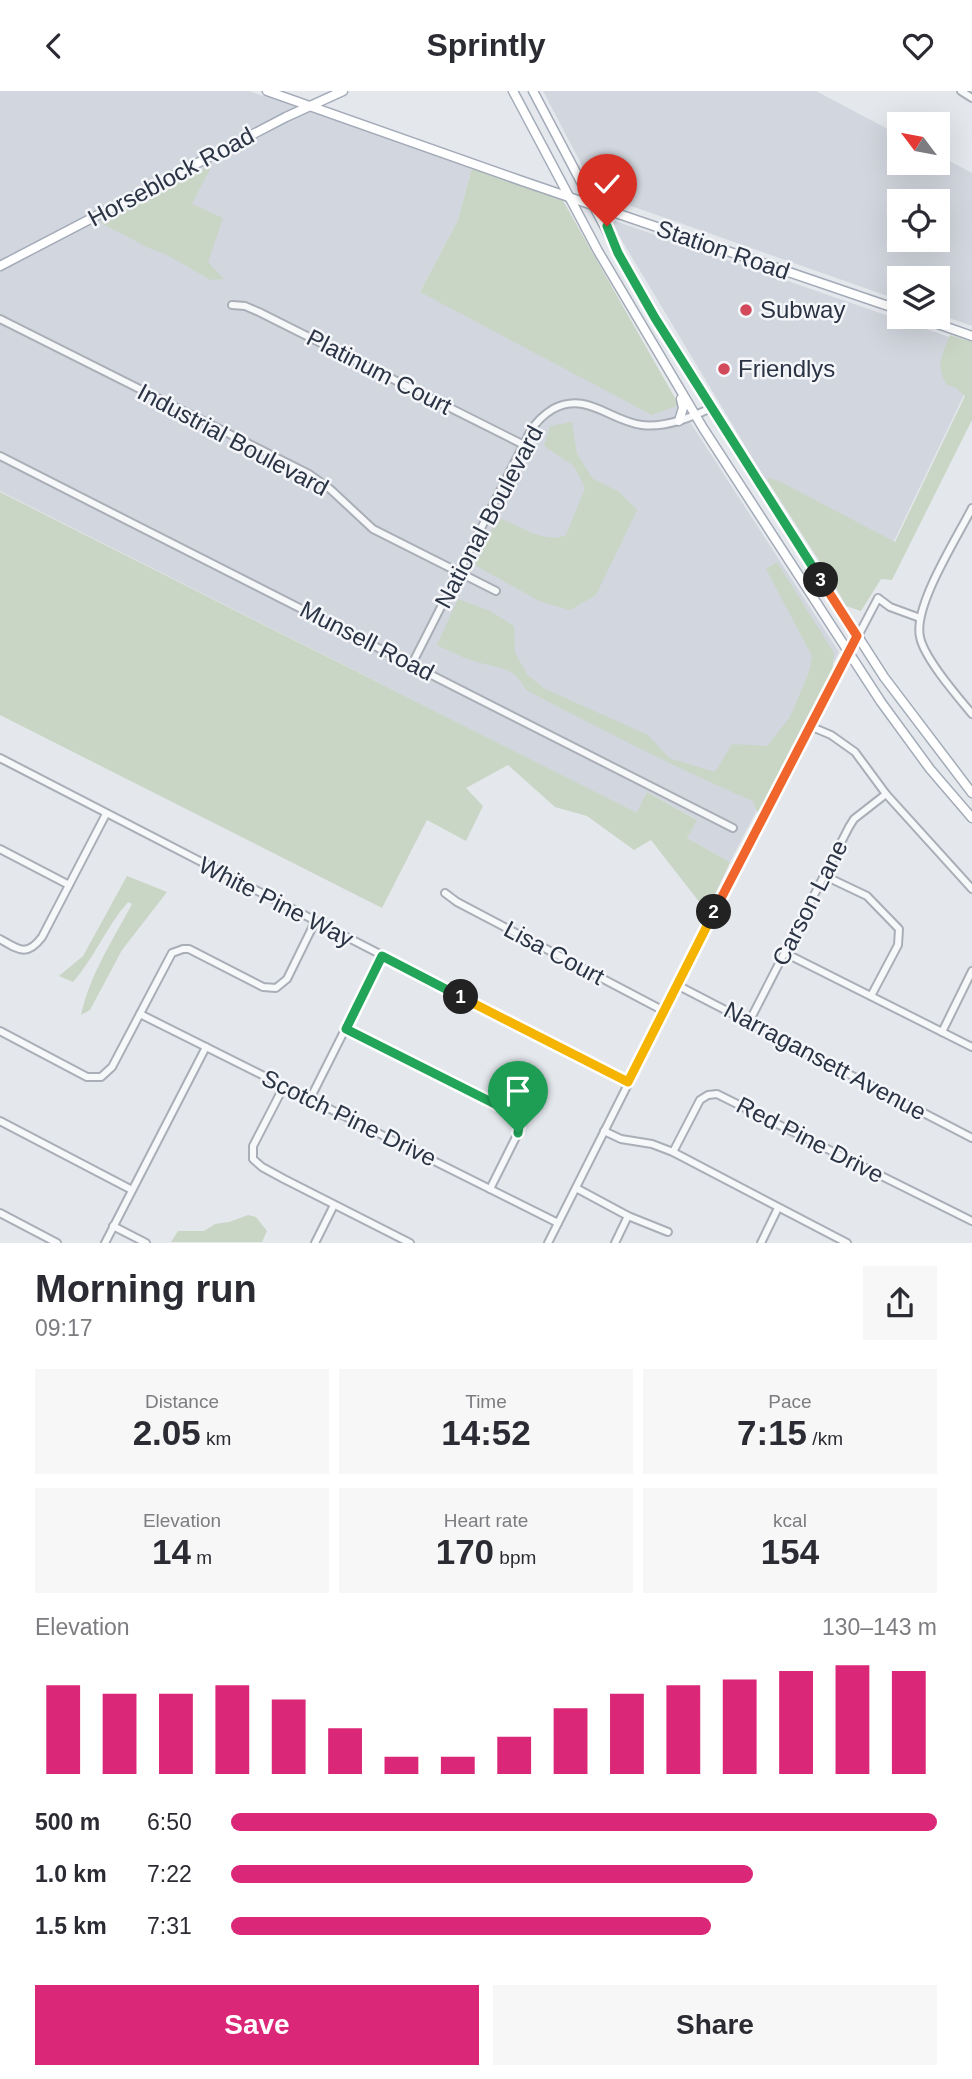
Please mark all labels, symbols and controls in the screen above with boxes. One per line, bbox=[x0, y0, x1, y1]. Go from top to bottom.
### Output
icon: back bbox=[35, 27, 73, 65]
text: Sprintly bbox=[426, 27, 546, 63]
icon: heart bbox=[899, 27, 937, 65]
north arrow bbox=[887, 112, 950, 175]
map controls bbox=[887, 112, 950, 329]
street label: Horseblock Road bbox=[83, 121, 258, 232]
pin bbox=[577, 154, 637, 226]
icon: check bbox=[588, 165, 626, 203]
button: locate bbox=[887, 189, 950, 252]
street label: Station Road bbox=[653, 214, 793, 285]
button: layers bbox=[887, 266, 950, 329]
place label: Subway bbox=[760, 296, 845, 323]
marker: Subway bbox=[738, 302, 754, 318]
street label: Platinum Court bbox=[302, 323, 456, 420]
place label: Friendlys bbox=[738, 355, 835, 382]
marker: Friendlys bbox=[716, 361, 732, 377]
street label: Industrial Boulevard bbox=[133, 378, 333, 501]
street label: National Boulevard bbox=[429, 421, 548, 613]
pin: 3 bbox=[804, 563, 838, 597]
text: 3 bbox=[815, 569, 826, 590]
street label: Munsell Road bbox=[296, 595, 439, 686]
street label: Carson Lane bbox=[766, 835, 853, 970]
street label: White Pine Way bbox=[194, 851, 358, 952]
pin: 2 bbox=[696, 895, 732, 929]
text: 2 bbox=[708, 901, 719, 922]
street label: Lisa Court bbox=[500, 915, 609, 990]
pin: 1 bbox=[444, 979, 478, 1014]
text: 1 bbox=[455, 986, 466, 1007]
street label: Narragansett Avenue bbox=[720, 996, 931, 1125]
pin bbox=[488, 1061, 548, 1133]
street label: Scotch Pine Drive bbox=[258, 1064, 441, 1171]
icon: arrive bbox=[499, 1072, 537, 1110]
street label: Red Pine Drive bbox=[732, 1091, 888, 1188]
button: share bbox=[863, 1266, 937, 1340]
text: Morning run bbox=[35, 1268, 257, 1310]
text: 09:17 bbox=[35, 1315, 93, 1341]
text: Distance bbox=[145, 1391, 219, 1412]
text: Time bbox=[465, 1391, 507, 1412]
text: Pace bbox=[768, 1391, 812, 1412]
text: 2.05 bbox=[133, 1413, 201, 1452]
text: 14:52 bbox=[441, 1413, 531, 1452]
text: 7:15 bbox=[737, 1413, 807, 1452]
text: km bbox=[201, 1428, 231, 1449]
text: /km bbox=[807, 1428, 843, 1449]
text: Elevation bbox=[143, 1510, 221, 1531]
text: Heart rate bbox=[444, 1510, 528, 1531]
text: kcal bbox=[773, 1510, 807, 1531]
text: 14 bbox=[152, 1532, 191, 1571]
text: 170 bbox=[436, 1532, 494, 1571]
text: 154 bbox=[761, 1532, 819, 1571]
text: m bbox=[191, 1547, 212, 1568]
text: bpm bbox=[494, 1547, 536, 1568]
text: Elevation bbox=[35, 1614, 130, 1640]
text: 130–143 m bbox=[822, 1614, 937, 1640]
text: 500 m bbox=[35, 1809, 100, 1835]
text: 6:50 bbox=[147, 1809, 192, 1835]
text: 1.0 km bbox=[35, 1861, 107, 1887]
text: 7:22 bbox=[147, 1861, 192, 1887]
text: 1.5 km bbox=[35, 1913, 107, 1939]
text: 7:31 bbox=[147, 1913, 192, 1939]
button: Save bbox=[35, 1985, 479, 2065]
button: Share bbox=[493, 1985, 937, 2065]

